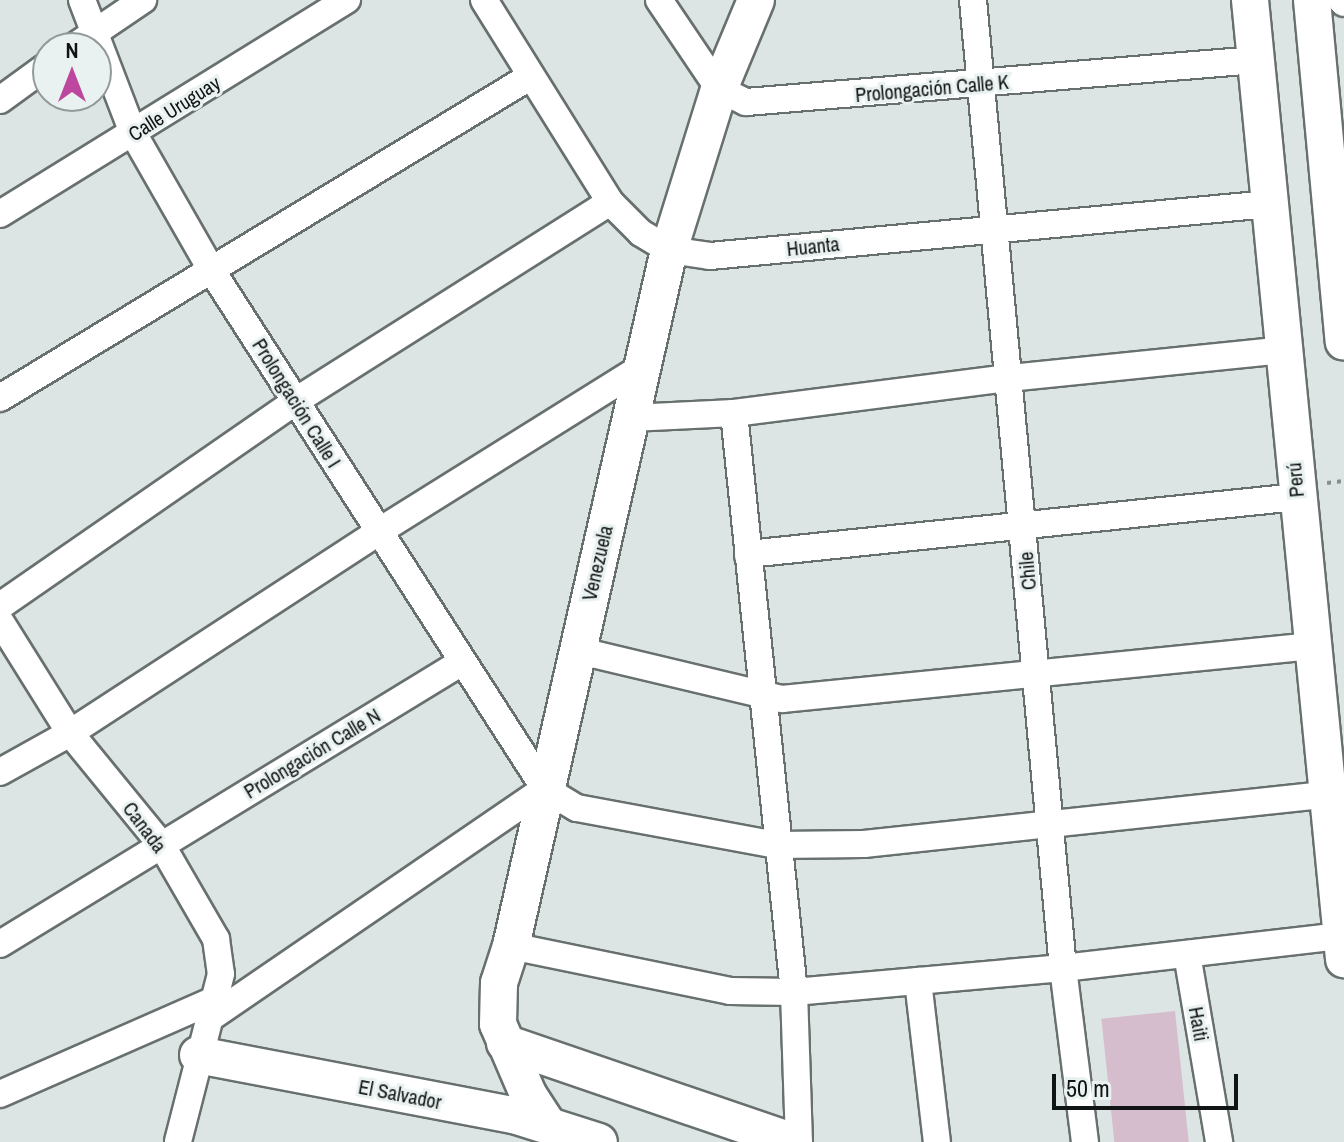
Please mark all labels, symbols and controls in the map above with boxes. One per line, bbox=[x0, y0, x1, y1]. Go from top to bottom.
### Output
north arrow bbox=[32, 32, 112, 112]
text: N bbox=[65, 35, 79, 65]
street label: Prolongación Calle K bbox=[854, 69, 1010, 107]
street label: Calle Uruguay bbox=[124, 70, 224, 146]
street label: Huanta bbox=[785, 231, 841, 261]
street label: Prolongación Calle I bbox=[248, 334, 346, 472]
street label: Perú bbox=[1282, 462, 1308, 498]
street label: Venezuela bbox=[577, 523, 617, 603]
street label: Chile bbox=[1013, 551, 1041, 591]
street label: Prolongación Calle N bbox=[239, 703, 385, 803]
street label: Canada bbox=[118, 797, 172, 857]
street label: Haiti bbox=[1184, 1005, 1214, 1043]
scale bar bbox=[1056, 1058, 1242, 1108]
text: 50 m bbox=[1066, 1072, 1110, 1104]
street label: El Salvador bbox=[357, 1074, 443, 1114]

